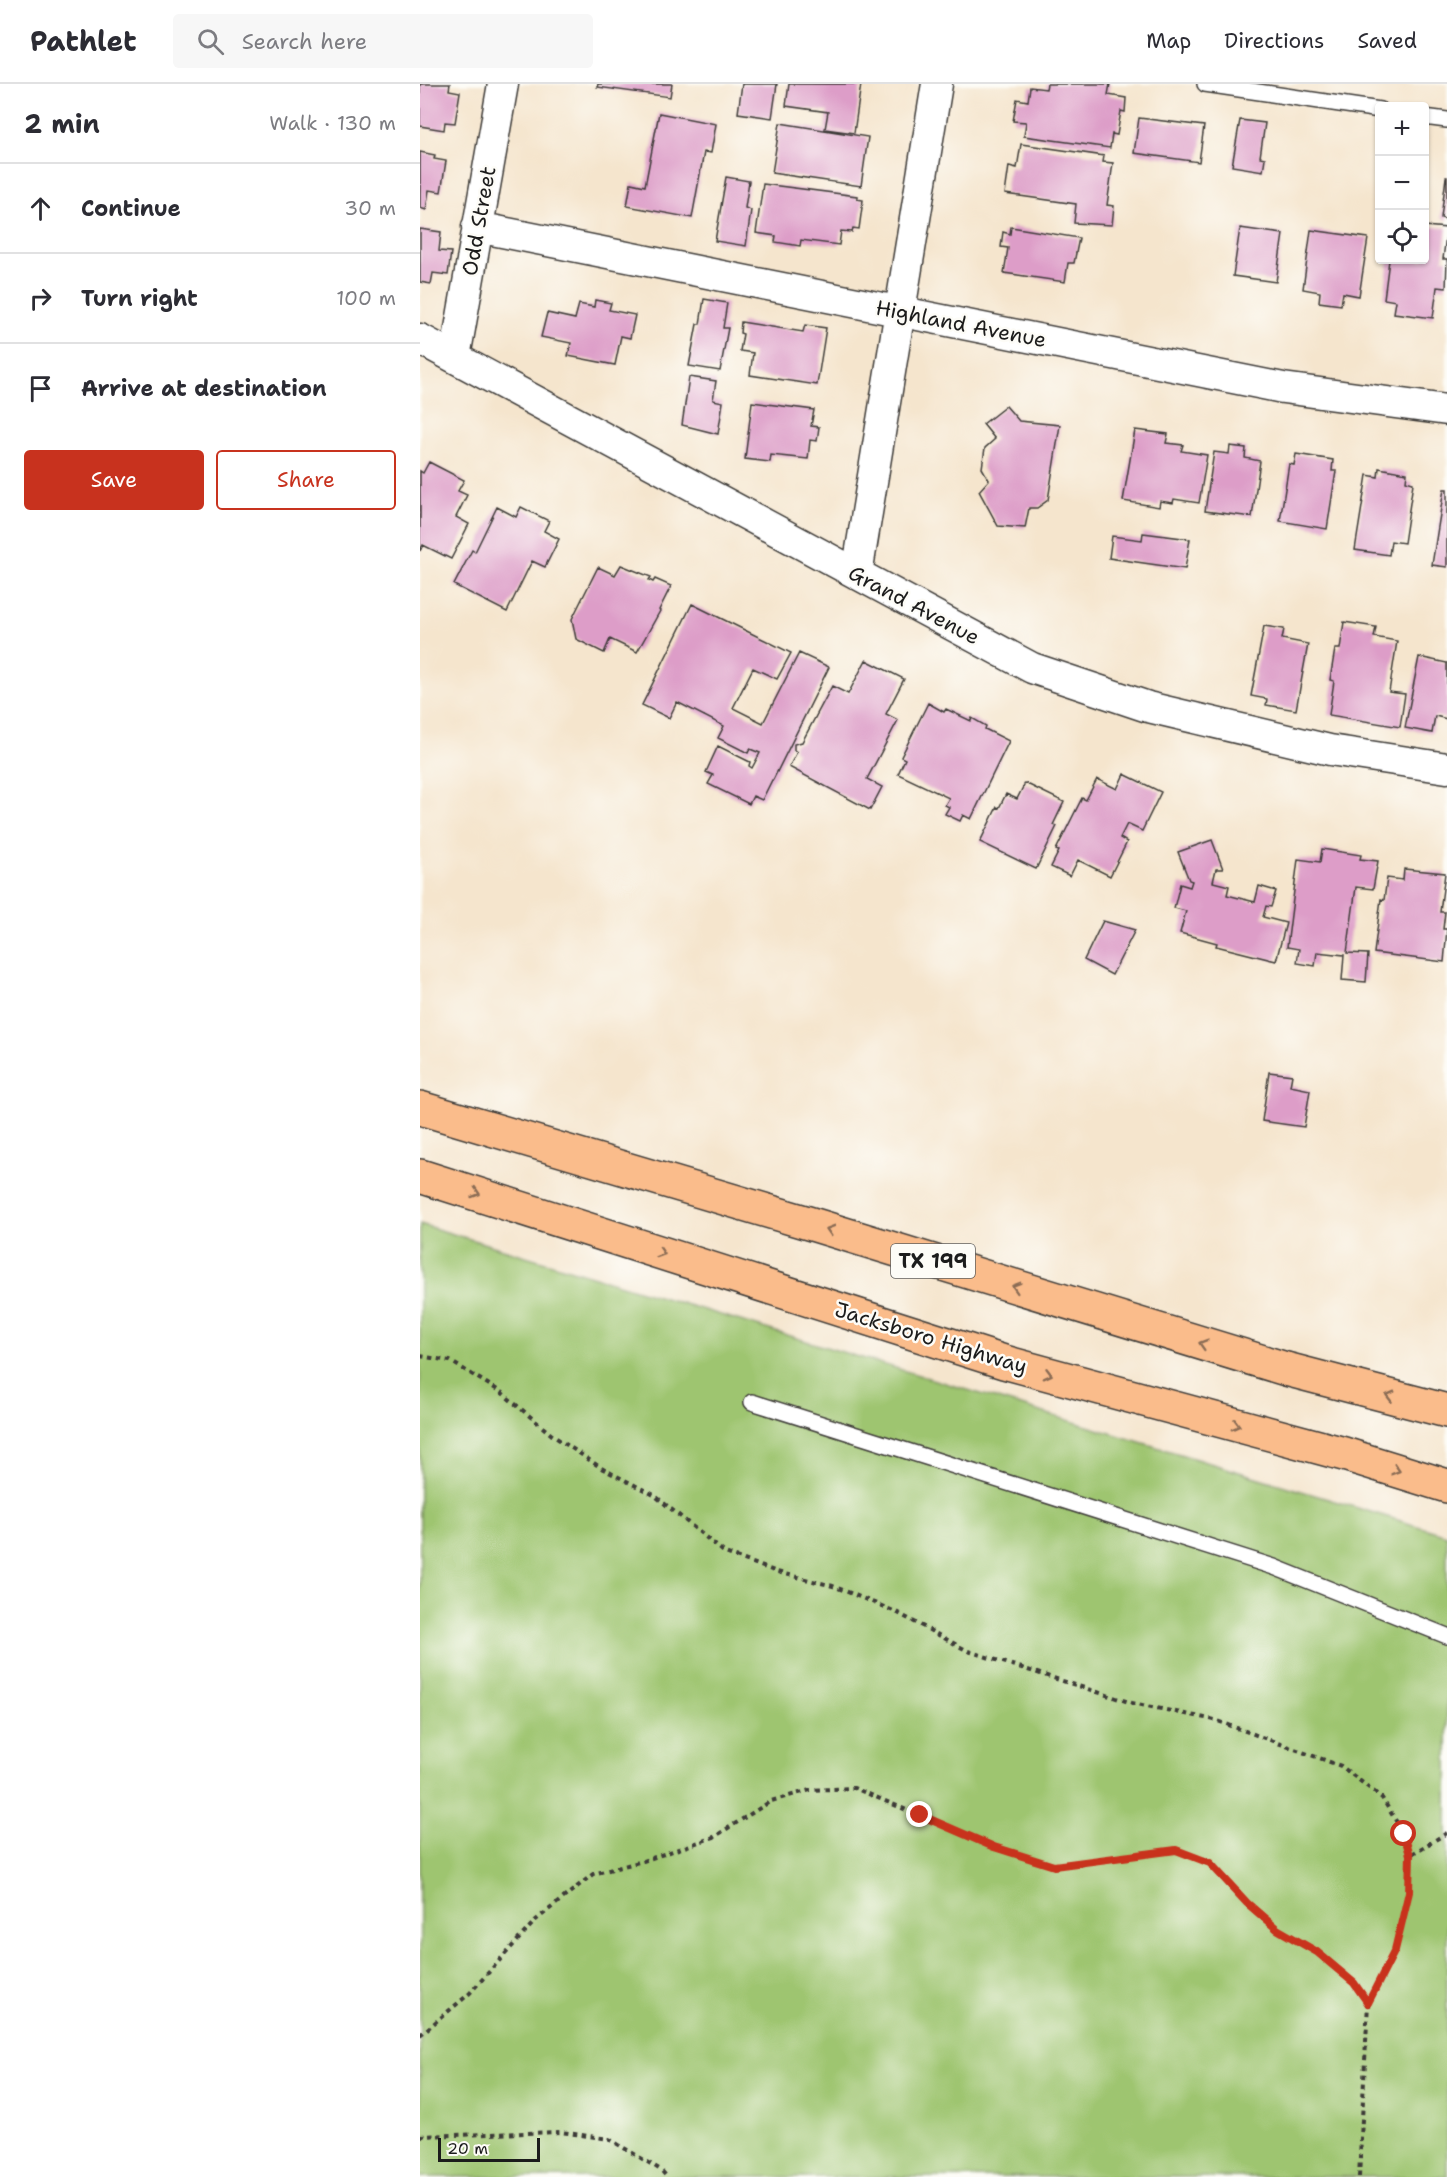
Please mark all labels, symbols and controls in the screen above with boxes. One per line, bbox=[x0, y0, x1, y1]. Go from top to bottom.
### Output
search box bbox=[173, 14, 593, 68]
text: Pathlet bbox=[30, 22, 137, 60]
icon: search bbox=[194, 25, 227, 58]
text: Search here bbox=[242, 27, 367, 56]
text: Map bbox=[1146, 27, 1191, 55]
text: Directions bbox=[1224, 27, 1324, 55]
text: Saved bbox=[1357, 27, 1417, 55]
map controls bbox=[1375, 102, 1429, 264]
button: + bbox=[1375, 102, 1429, 156]
text: 2 min bbox=[24, 106, 100, 141]
text: Walk · 130 m bbox=[269, 110, 396, 136]
button: − bbox=[1375, 156, 1429, 210]
street label: Odd Street bbox=[456, 164, 502, 278]
icon: ahead bbox=[24, 192, 57, 225]
text: Continue bbox=[81, 194, 181, 223]
text: 30 m bbox=[344, 195, 396, 221]
button: locate bbox=[1375, 210, 1429, 264]
icon: right bbox=[24, 282, 57, 315]
text: Turn right bbox=[81, 284, 198, 313]
text: 100 m bbox=[336, 285, 396, 311]
street label: Highland Avenue bbox=[873, 294, 1049, 354]
icon: arrive bbox=[24, 372, 57, 405]
text: Arrive at destination bbox=[81, 374, 327, 403]
button: Save bbox=[24, 450, 204, 510]
button: Share bbox=[216, 450, 396, 510]
street label: Grand Avenue bbox=[843, 559, 985, 651]
one-way arrow bbox=[470, 1186, 481, 1199]
one-way arrow bbox=[825, 1225, 836, 1237]
road number: TX 199 bbox=[891, 1244, 975, 1278]
one-way arrow bbox=[655, 1246, 666, 1258]
one-way arrow bbox=[1011, 1282, 1022, 1294]
street label: Jacksboro Highway bbox=[831, 1295, 1031, 1381]
one-way arrow bbox=[1198, 1339, 1209, 1351]
one-way arrow bbox=[1042, 1367, 1053, 1379]
one-way arrow bbox=[1386, 1391, 1396, 1404]
one-way arrow bbox=[1230, 1418, 1241, 1430]
one-way arrow bbox=[1390, 1463, 1401, 1475]
route end bbox=[906, 1801, 932, 1827]
route start bbox=[1390, 1820, 1416, 1846]
scale bar bbox=[438, 2135, 540, 2162]
text: 20 m bbox=[447, 2138, 488, 2159]

